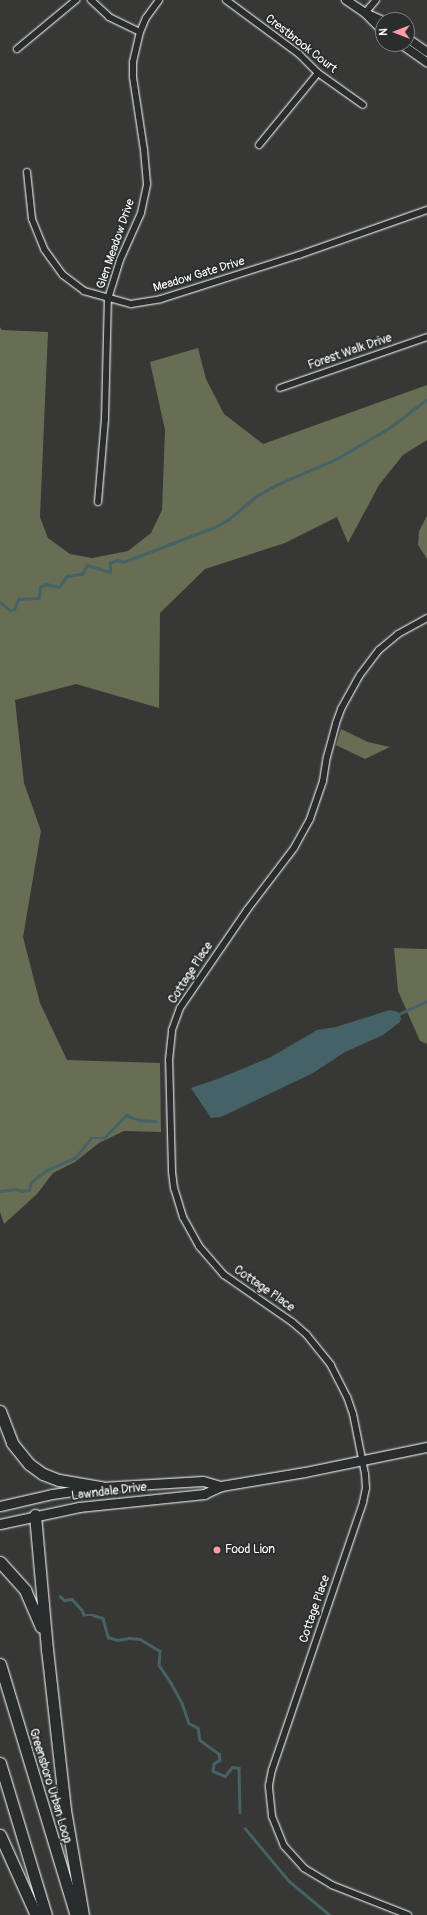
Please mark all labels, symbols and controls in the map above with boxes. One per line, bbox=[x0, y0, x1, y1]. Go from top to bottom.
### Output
street label: Crestbrook Court bbox=[262, 12, 340, 76]
north arrow bbox=[375, 12, 415, 52]
text: N bbox=[377, 28, 390, 36]
street label: Glen Meadow Drive bbox=[94, 197, 138, 291]
street label: Meadow Gate Drive bbox=[151, 254, 247, 296]
street label: Forest Walk Drive bbox=[306, 331, 394, 373]
street label: Cottage Place bbox=[166, 939, 216, 1007]
street label: Cottage Place bbox=[231, 1263, 297, 1315]
street label: Lawndale Drive bbox=[71, 1480, 147, 1504]
place label: Food Lion bbox=[225, 1543, 275, 1557]
marker: Food Lion bbox=[212, 1545, 222, 1555]
street label: Cottage Place bbox=[297, 1573, 333, 1645]
street label: Greensboro Urban Loop bbox=[26, 1727, 74, 1845]

